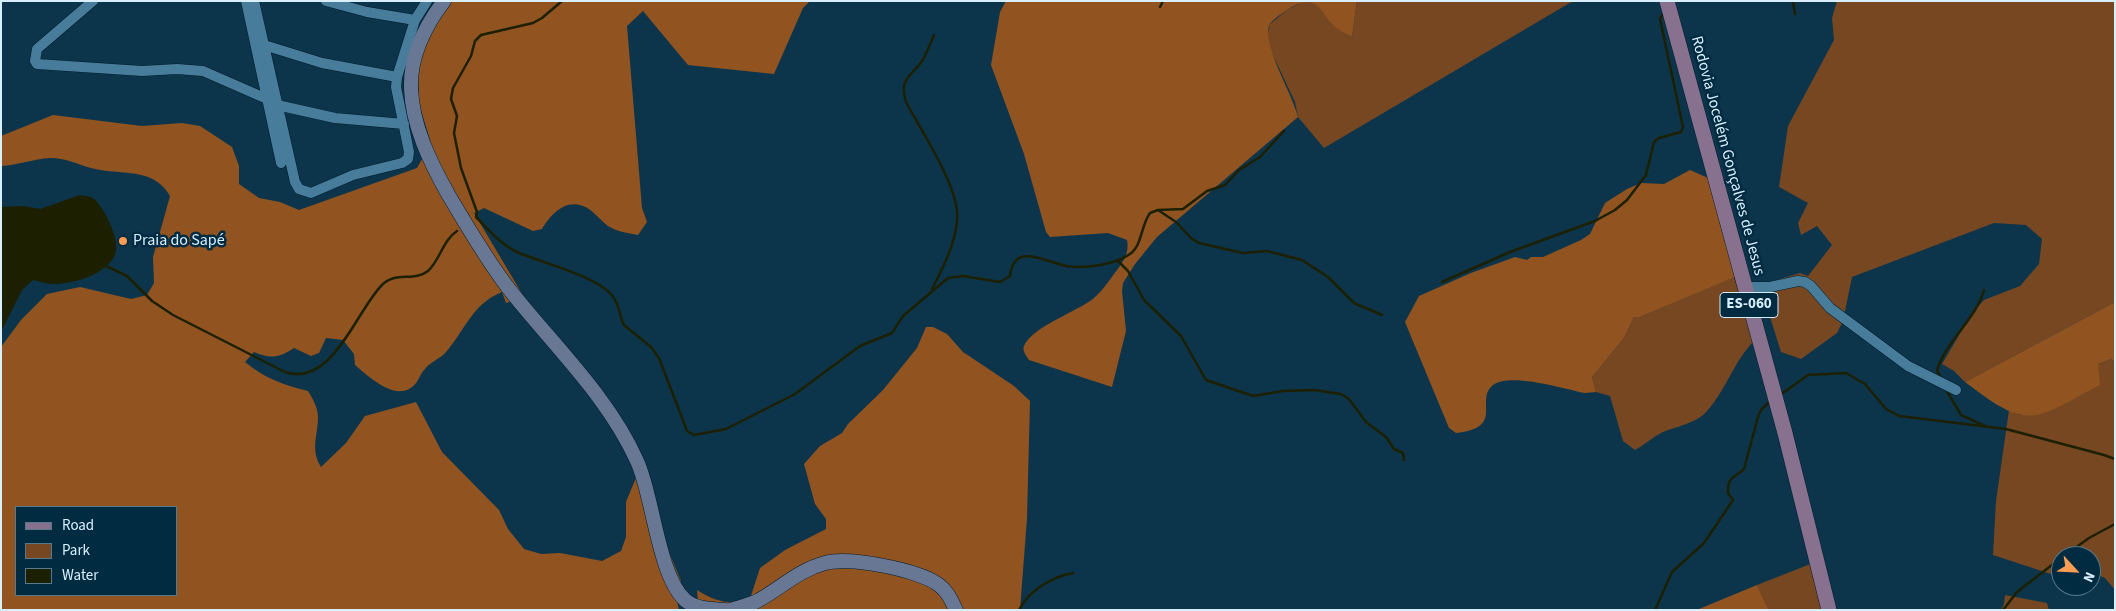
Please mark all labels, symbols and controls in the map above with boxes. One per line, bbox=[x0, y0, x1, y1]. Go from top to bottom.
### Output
street label: Rodovia Jocelém Gonçalves de Jesus bbox=[1686, 34, 1768, 278]
place label: Praia do Sapé bbox=[133, 231, 225, 251]
marker: Praia do Sapé bbox=[117, 235, 129, 247]
road number: ES-060 bbox=[1720, 292, 1778, 318]
legend bbox=[15, 506, 178, 596]
text: Road bbox=[62, 515, 94, 536]
text: Park bbox=[62, 540, 90, 561]
north arrow bbox=[2051, 546, 2101, 596]
text: Water bbox=[62, 565, 98, 586]
text: N bbox=[2078, 568, 2100, 585]

